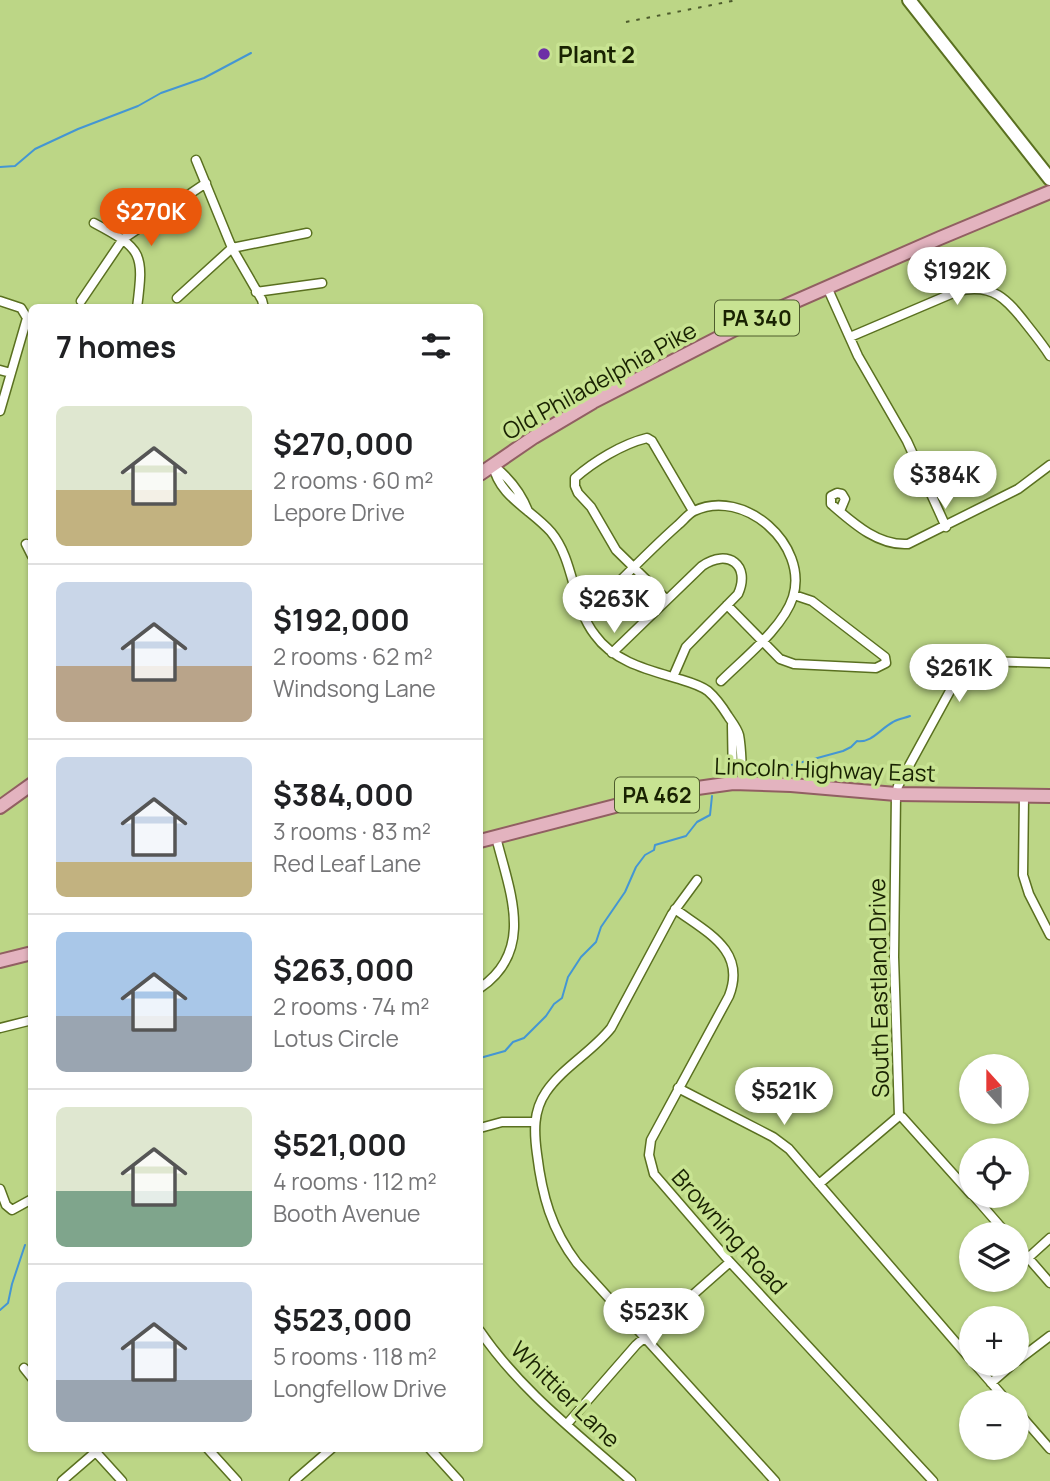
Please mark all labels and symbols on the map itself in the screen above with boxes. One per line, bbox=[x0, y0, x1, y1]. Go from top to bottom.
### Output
place label: Plant 2 bbox=[558, 38, 635, 70]
marker: Plant 2 bbox=[536, 46, 552, 62]
pin: $270K bbox=[102, 188, 200, 248]
pin: $192K bbox=[908, 247, 1006, 307]
road number: PA 340 bbox=[715, 300, 799, 336]
street label: Old Philadelphia Pike bbox=[496, 313, 702, 447]
pin: $384K bbox=[896, 452, 994, 511]
pin: $263K bbox=[565, 576, 663, 635]
pin: $261K bbox=[910, 644, 1008, 704]
street label: Lincoln Highway East bbox=[714, 749, 936, 789]
road number: PA 462 bbox=[615, 778, 699, 812]
street label: South Eastland Drive bbox=[860, 878, 896, 1098]
north arrow bbox=[959, 1054, 1029, 1124]
pin: $521K bbox=[735, 1068, 833, 1127]
street label: Browning Road bbox=[665, 1161, 795, 1301]
pin: $523K bbox=[605, 1288, 703, 1348]
street label: Whittier Lane bbox=[504, 1334, 628, 1454]

